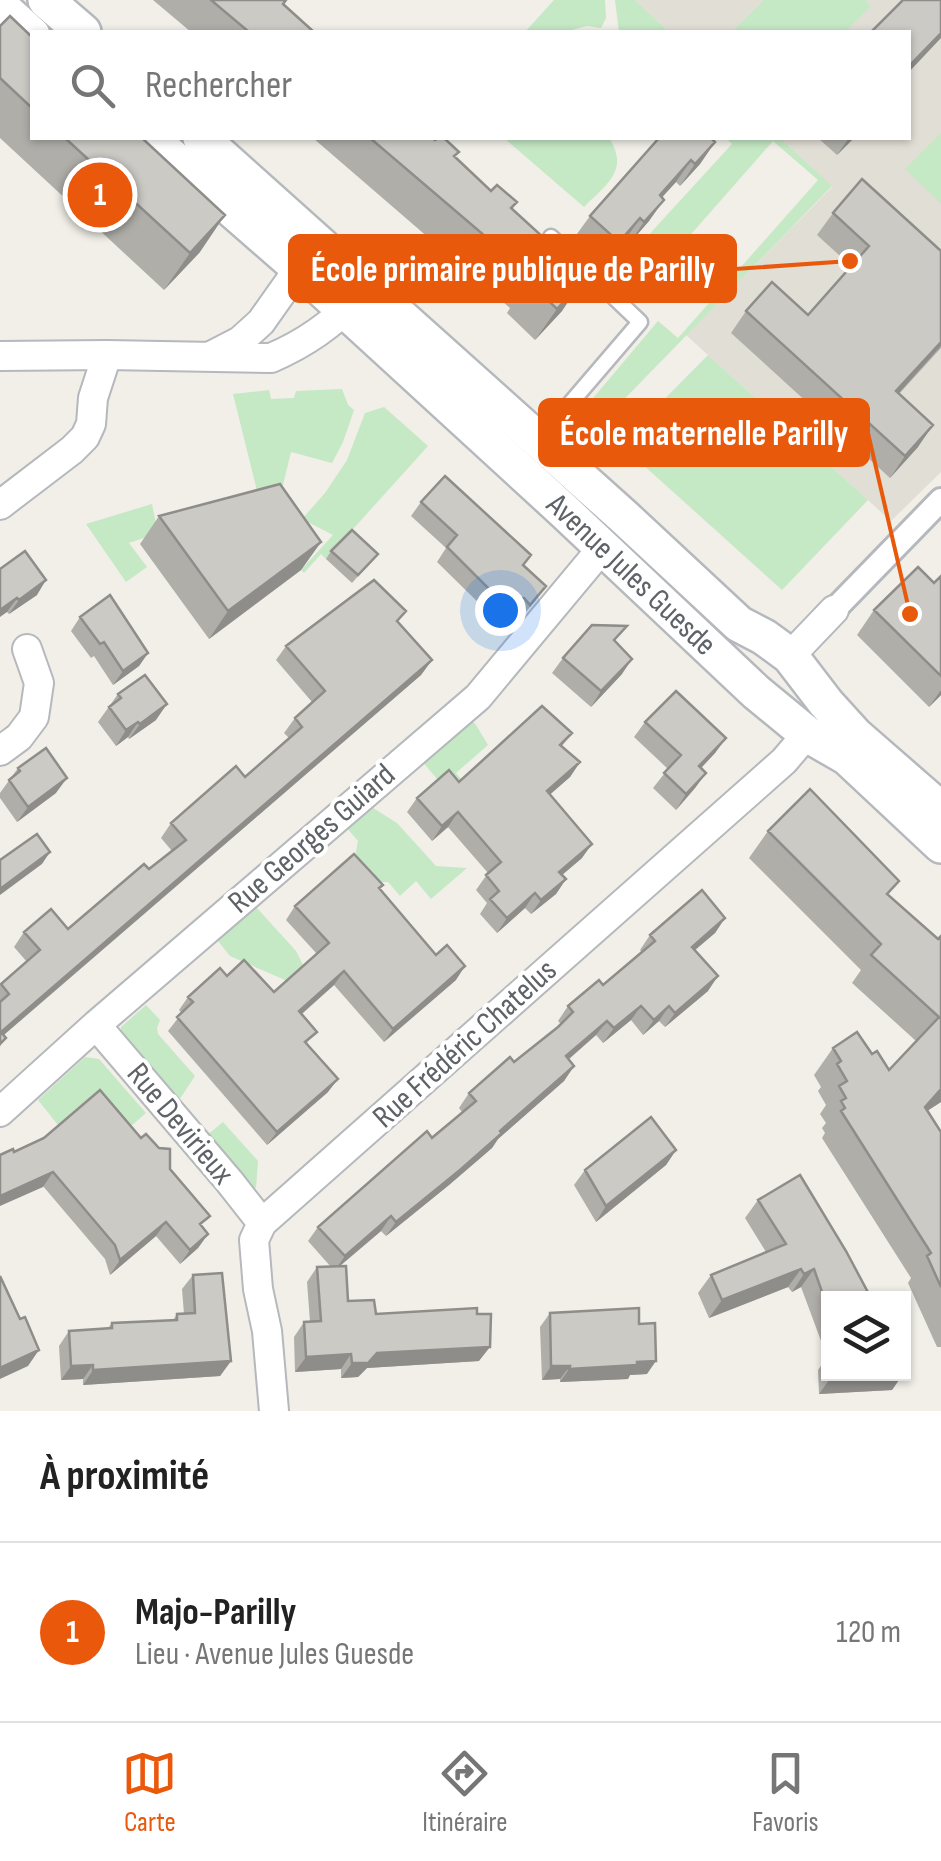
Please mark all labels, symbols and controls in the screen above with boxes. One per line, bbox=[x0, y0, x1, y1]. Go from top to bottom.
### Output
search box bbox=[30, 30, 911, 140]
icon: search bbox=[65, 58, 120, 113]
text: Rechercher bbox=[145, 63, 292, 108]
pin: 1 bbox=[68, 158, 132, 232]
callout: École primaire publique de Parilly bbox=[290, 236, 735, 301]
text: École primaire publique de Parilly bbox=[311, 249, 716, 292]
callout: École maternelle Parilly bbox=[540, 400, 868, 465]
text: École maternelle Parilly bbox=[560, 413, 849, 456]
street label: Avenue Jules Guesde bbox=[538, 485, 724, 664]
your location bbox=[475, 585, 526, 636]
street label: Rue Georges Guiard bbox=[221, 756, 403, 922]
street label: Rue Frédéric Chatelus bbox=[365, 951, 565, 1137]
street label: Rue Devirieux bbox=[118, 1055, 242, 1193]
map controls bbox=[821, 1291, 911, 1381]
button: layers bbox=[821, 1291, 911, 1381]
text: À proximité bbox=[40, 1451, 209, 1502]
text: Majo-Parilly bbox=[135, 1590, 296, 1635]
text: 1 bbox=[66, 1613, 79, 1652]
text: 120 m bbox=[836, 1613, 901, 1652]
text: Lieu · Avenue Jules Guesde bbox=[135, 1635, 414, 1674]
tab: Carte bbox=[122, 1746, 177, 1839]
tab: Itinéraire bbox=[422, 1746, 507, 1839]
tab: Favoris bbox=[752, 1746, 819, 1839]

